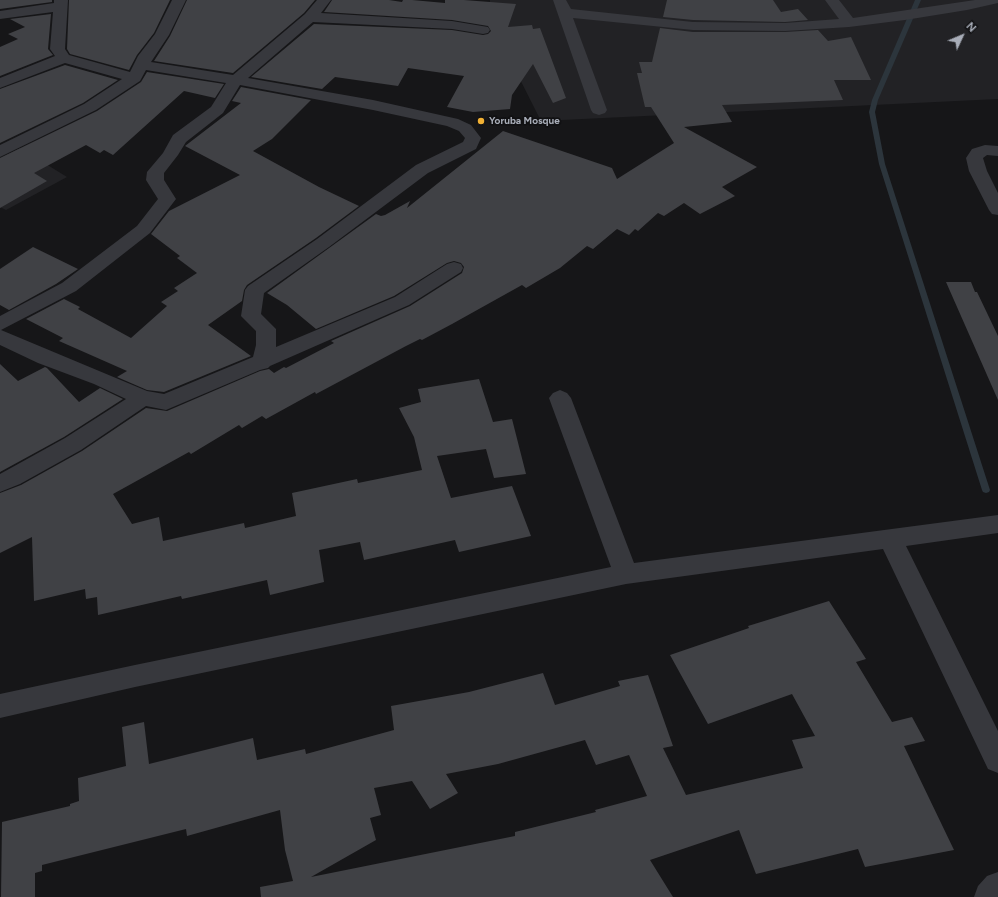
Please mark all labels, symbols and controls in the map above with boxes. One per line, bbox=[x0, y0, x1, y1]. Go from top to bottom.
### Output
north arrow bbox=[942, 16, 982, 56]
text: N bbox=[963, 20, 979, 35]
place label: Yoruba Mosque bbox=[489, 115, 560, 127]
marker: Yoruba Mosque bbox=[476, 116, 486, 126]

